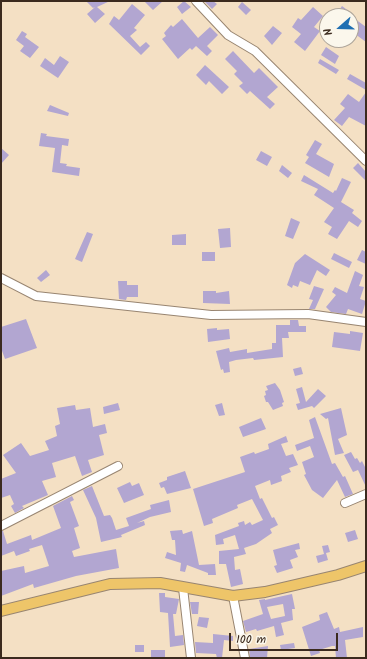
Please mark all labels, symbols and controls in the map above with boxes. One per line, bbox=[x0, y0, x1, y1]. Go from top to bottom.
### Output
north arrow bbox=[319, 8, 359, 48]
text: N bbox=[319, 25, 338, 38]
scale bar bbox=[231, 625, 340, 651]
text: 100 m bbox=[236, 630, 266, 649]

